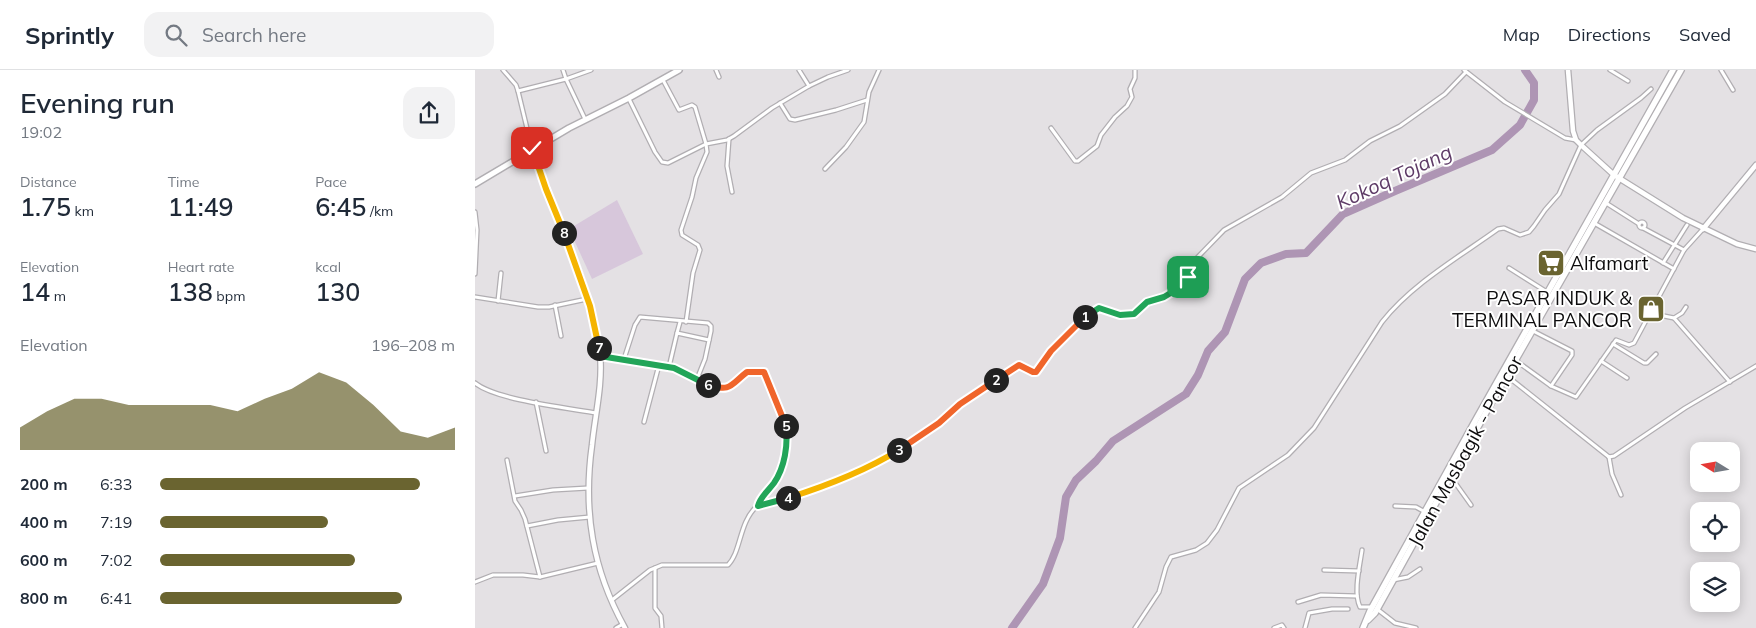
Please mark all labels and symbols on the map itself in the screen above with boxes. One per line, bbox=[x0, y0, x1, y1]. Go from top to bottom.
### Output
pin bbox=[511, 127, 553, 169]
water label: Kokoq Tojang bbox=[1332, 139, 1456, 214]
pin: 8 bbox=[551, 220, 577, 246]
supermarket icon: Alfamart bbox=[1536, 248, 1566, 278]
place label: Alfamart bbox=[1570, 251, 1649, 275]
pin bbox=[1167, 256, 1209, 298]
place label: PASAR INDUK & TERMINAL PANCOR bbox=[1452, 286, 1633, 332]
shop icon: PASAR INDUK & TERMINAL PANCOR bbox=[1636, 294, 1666, 324]
pin: 1 bbox=[1073, 304, 1097, 330]
pin: 7 bbox=[587, 336, 611, 360]
street label: Jalan Masbagik - Pancor bbox=[1402, 351, 1528, 551]
pin: 2 bbox=[983, 368, 1009, 392]
pin: 6 bbox=[695, 372, 721, 398]
pin: 5 bbox=[773, 414, 799, 438]
pin: 3 bbox=[887, 438, 911, 462]
north arrow bbox=[1690, 442, 1740, 492]
pin: 4 bbox=[775, 486, 801, 510]

